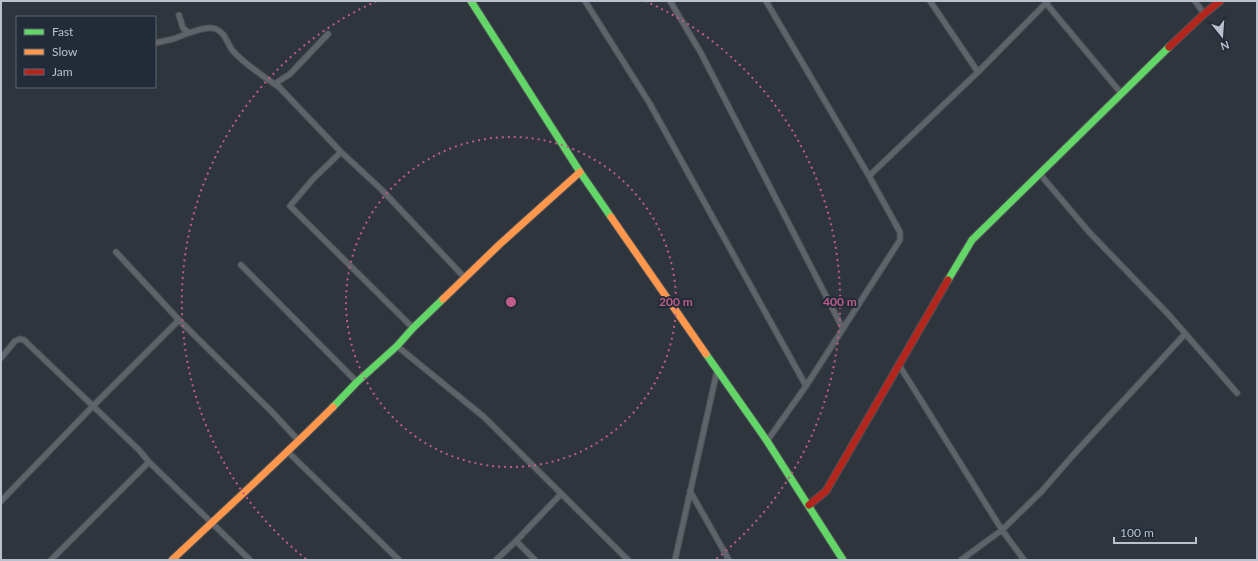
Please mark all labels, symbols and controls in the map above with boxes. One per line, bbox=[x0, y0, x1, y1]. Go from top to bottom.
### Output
legend bbox=[16, 16, 156, 88]
north arrow bbox=[1202, 16, 1242, 56]
text: Fast bbox=[52, 24, 74, 39]
text: N bbox=[1219, 39, 1231, 53]
text: Slow bbox=[52, 44, 78, 59]
text: Jam bbox=[52, 64, 73, 79]
text: 200 m bbox=[659, 294, 693, 309]
text: 400 m bbox=[823, 294, 857, 309]
centre of rings bbox=[504, 295, 518, 309]
scale bar bbox=[1114, 519, 1196, 545]
text: 100 m bbox=[1120, 525, 1154, 540]

